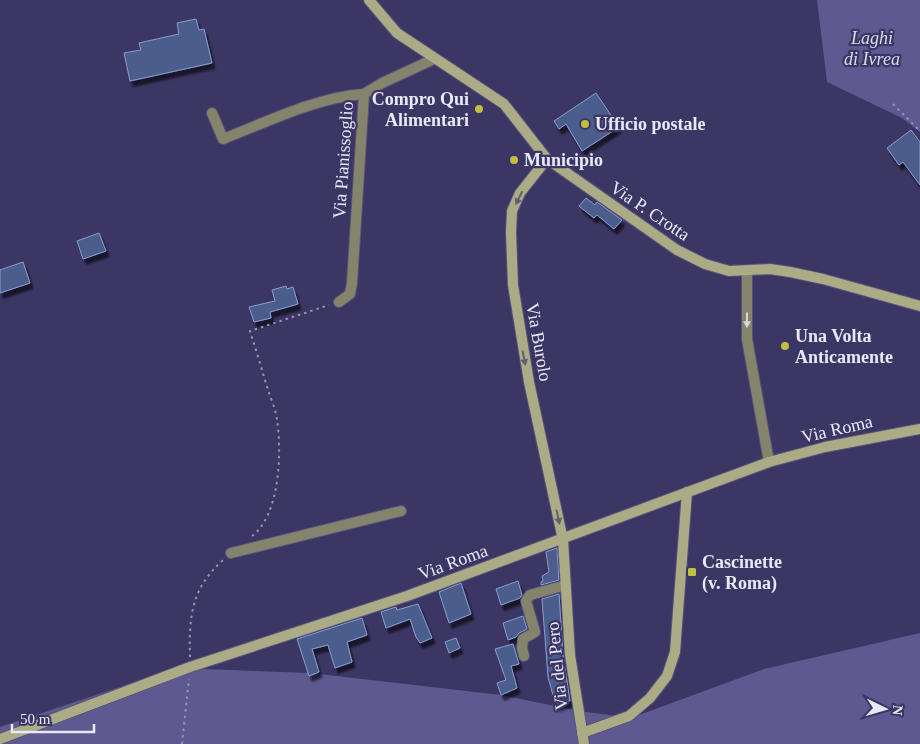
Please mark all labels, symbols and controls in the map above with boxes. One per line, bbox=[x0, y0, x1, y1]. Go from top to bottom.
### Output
park label: Laghi di Ivrea bbox=[844, 28, 900, 69]
place label: Compro Qui Alimentari bbox=[372, 89, 469, 130]
street label: Via Pianissoglio bbox=[329, 101, 357, 219]
marker: Compro Qui Alimentari bbox=[473, 103, 485, 115]
place label: Ufficio postale bbox=[595, 114, 705, 134]
marker: Ufficio postale bbox=[579, 118, 591, 130]
place label: Municipio bbox=[524, 150, 603, 170]
marker: Municipio bbox=[508, 154, 520, 166]
street label: Via P. Crotta bbox=[607, 177, 693, 245]
one-way arrow bbox=[515, 190, 523, 205]
street label: Via Burolo bbox=[522, 301, 556, 383]
one-way arrow bbox=[743, 312, 751, 328]
place label: Una Volta Anticamente bbox=[795, 326, 893, 367]
marker: Una Volta Anticamente bbox=[779, 340, 791, 352]
one-way arrow bbox=[521, 350, 529, 366]
street label: Via Roma bbox=[799, 411, 875, 447]
one-way arrow bbox=[554, 509, 562, 524]
street label: Via Roma bbox=[416, 540, 490, 584]
place label: Cascinette (v. Roma) bbox=[702, 552, 782, 594]
marker: Cascinette (v. Roma) bbox=[686, 566, 698, 578]
street label: Via del Pero bbox=[542, 621, 572, 711]
north arrow bbox=[860, 684, 910, 734]
scale bar bbox=[12, 702, 95, 734]
text: N bbox=[890, 704, 905, 716]
text: 50 m bbox=[20, 711, 51, 727]

